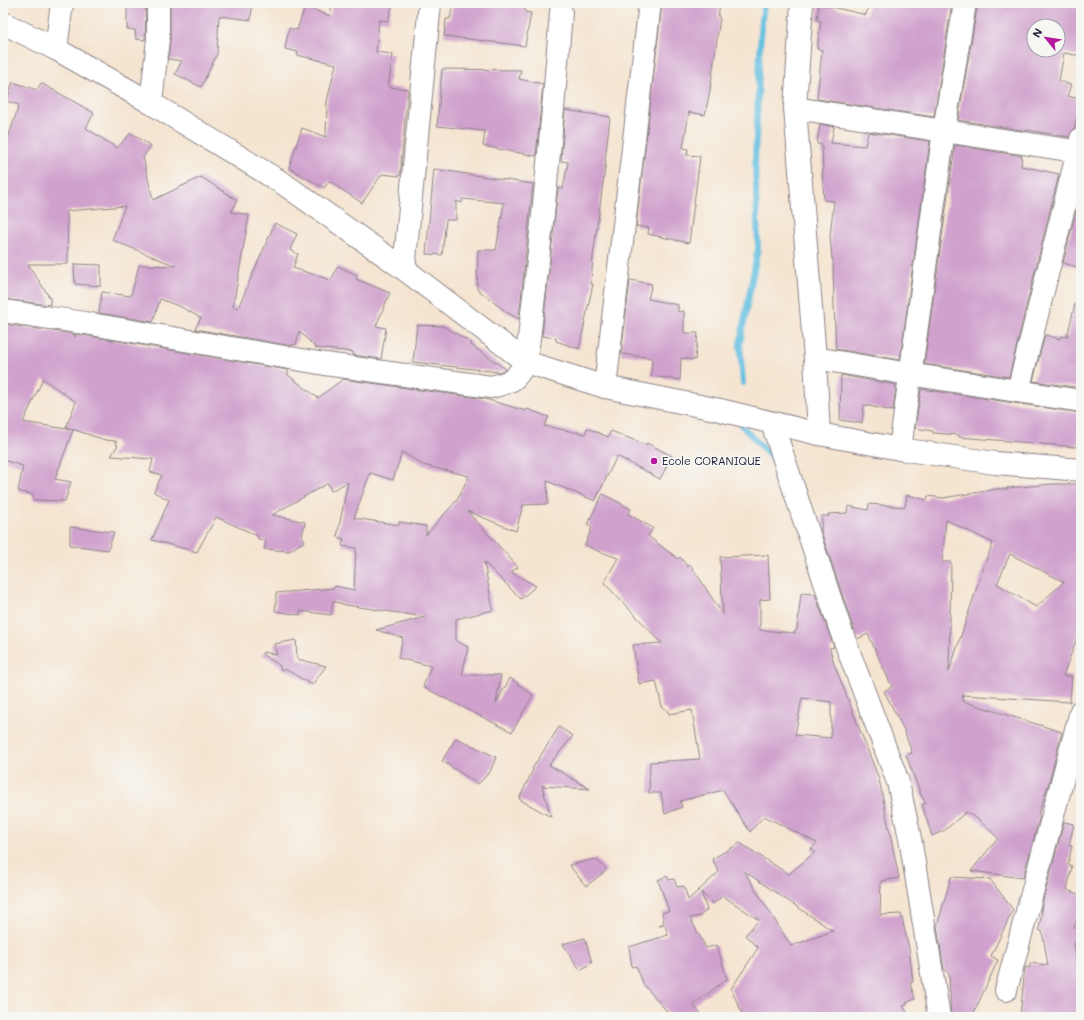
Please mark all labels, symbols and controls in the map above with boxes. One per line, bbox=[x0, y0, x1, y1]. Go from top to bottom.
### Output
north arrow bbox=[1026, 18, 1066, 58]
text: N bbox=[1028, 25, 1045, 40]
place label: Ecole CORANIQUE bbox=[662, 453, 761, 468]
marker: Ecole CORANIQUE bbox=[649, 456, 659, 466]

